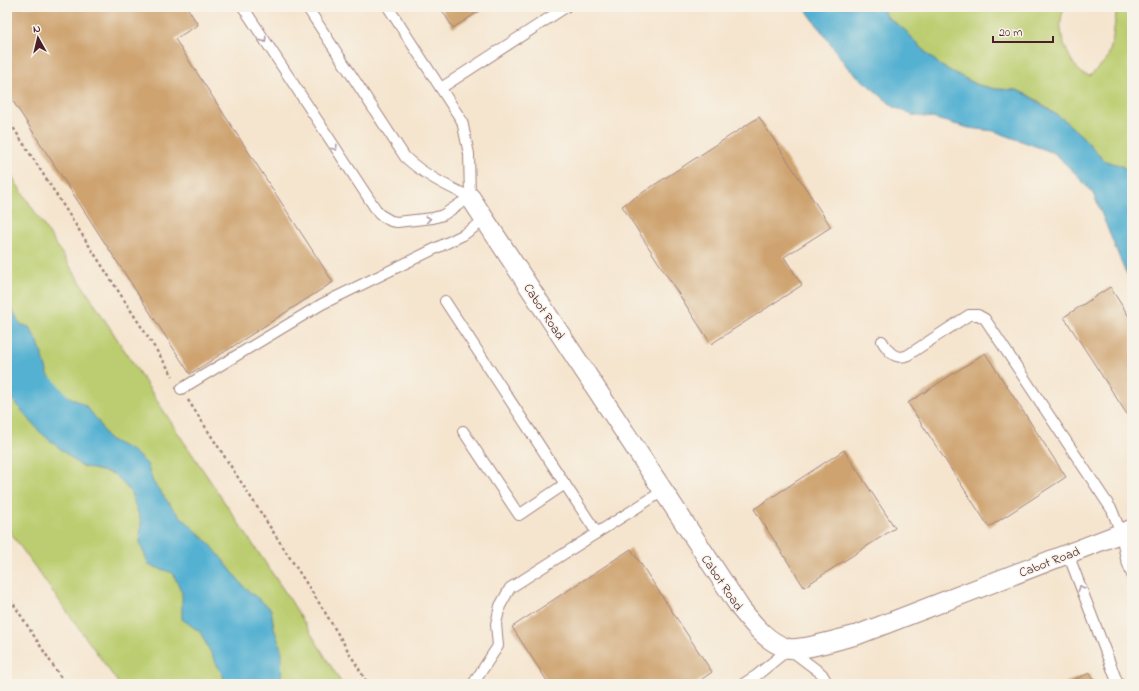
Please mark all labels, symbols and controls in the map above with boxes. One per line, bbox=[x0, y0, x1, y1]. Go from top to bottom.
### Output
north arrow bbox=[18, 18, 58, 58]
scale bar bbox=[993, 18, 1053, 44]
text: N bbox=[32, 21, 42, 38]
text: 20 m bbox=[999, 24, 1022, 42]
one-way arrow bbox=[259, 35, 266, 42]
one-way arrow bbox=[330, 144, 338, 151]
one-way arrow bbox=[425, 215, 431, 224]
street label: Cabot Road bbox=[518, 280, 569, 344]
street label: Cabot Road bbox=[1016, 542, 1083, 583]
street label: Cabot Road bbox=[696, 551, 748, 615]
one-way arrow bbox=[1078, 585, 1086, 593]

